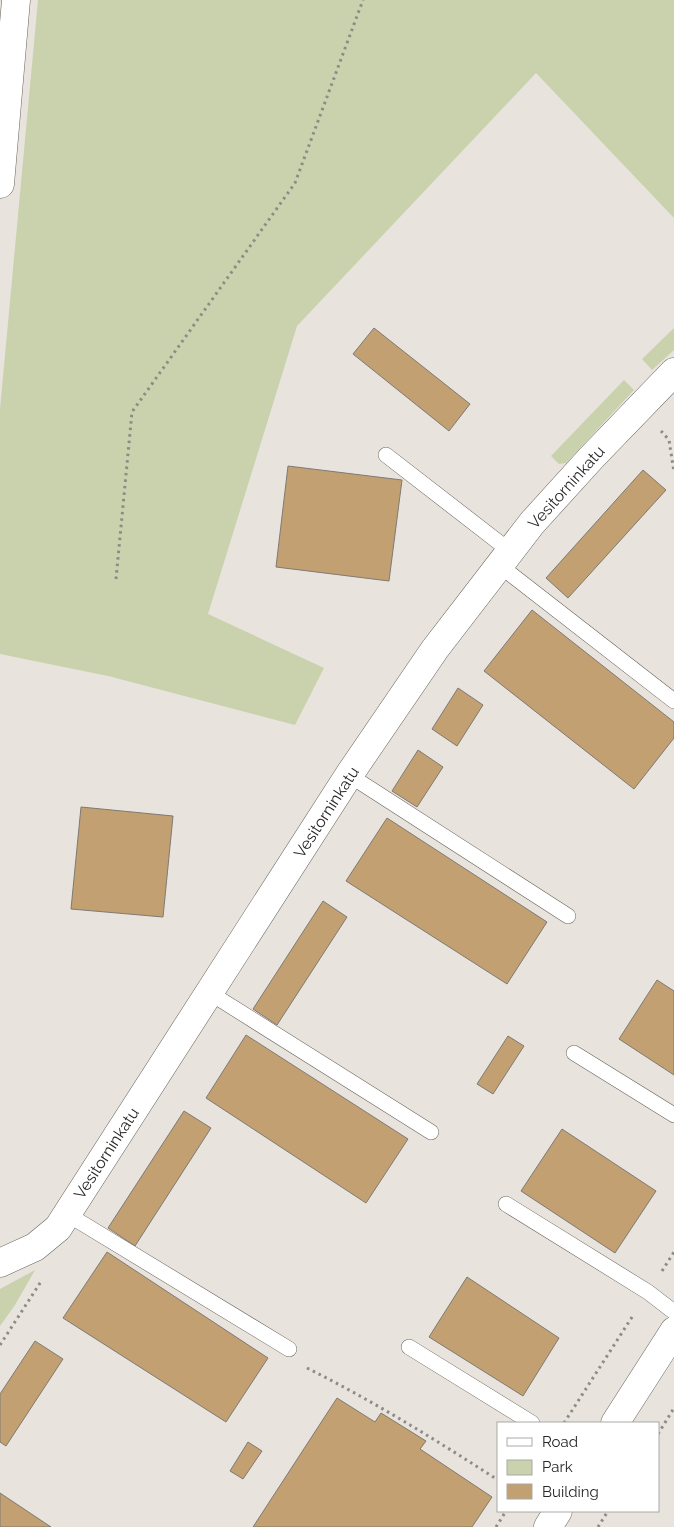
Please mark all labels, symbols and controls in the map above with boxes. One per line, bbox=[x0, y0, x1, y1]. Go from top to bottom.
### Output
street label: Vesitorninkatu bbox=[524, 442, 609, 533]
street label: Vesitorninkatu bbox=[290, 763, 363, 861]
street label: Vesitorninkatu bbox=[70, 1104, 143, 1202]
legend bbox=[497, 1422, 659, 1512]
text: Road bbox=[542, 1433, 578, 1451]
text: Park bbox=[542, 1458, 573, 1476]
text: Building bbox=[542, 1483, 599, 1501]

